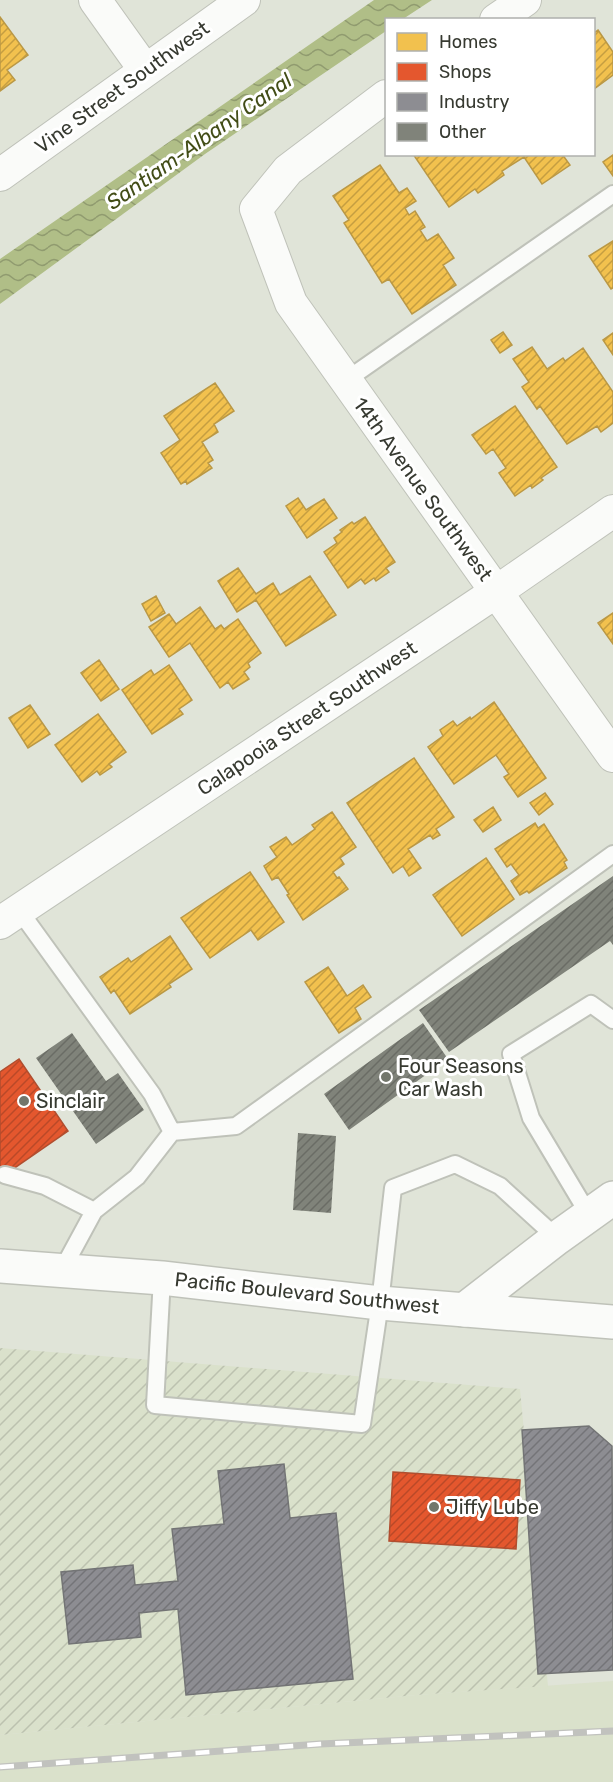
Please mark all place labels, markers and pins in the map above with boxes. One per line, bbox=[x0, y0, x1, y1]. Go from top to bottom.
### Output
place label: Four Seasons Car Wash bbox=[398, 1054, 524, 1101]
marker: Four Seasons Car Wash bbox=[379, 1070, 393, 1084]
place label: Sinclair bbox=[36, 1089, 105, 1113]
marker: Sinclair bbox=[17, 1094, 31, 1108]
place label: Jiffy Lube bbox=[446, 1495, 539, 1519]
marker: Jiffy Lube bbox=[427, 1500, 441, 1514]

